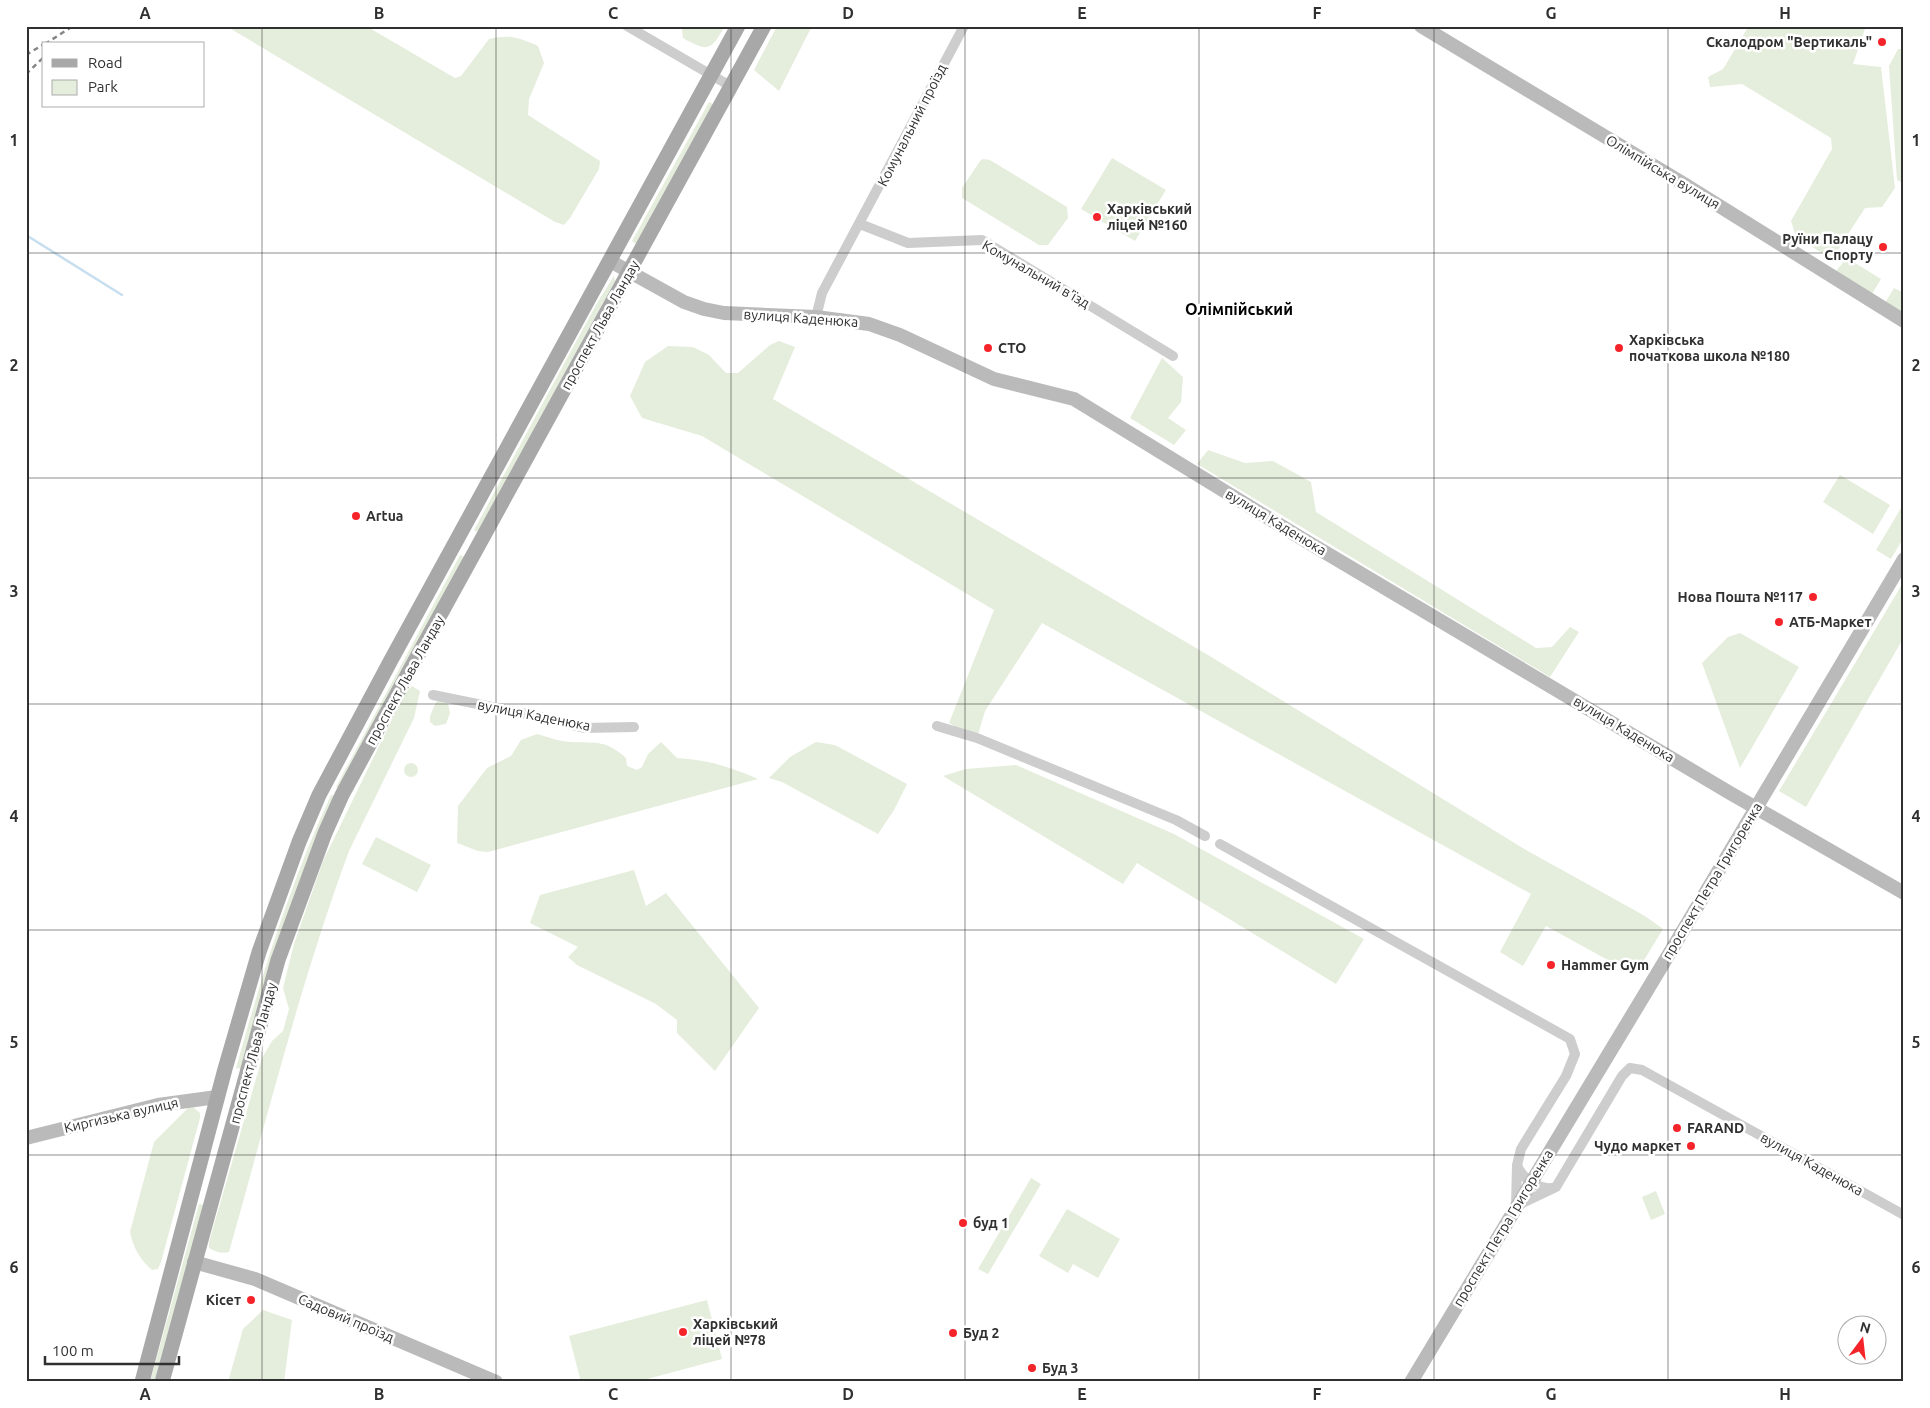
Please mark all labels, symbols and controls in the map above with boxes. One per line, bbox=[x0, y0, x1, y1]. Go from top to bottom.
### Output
text: A bbox=[139, 4, 151, 22]
text: B bbox=[374, 4, 384, 22]
text: C bbox=[608, 4, 618, 22]
text: D bbox=[842, 4, 854, 22]
text: E bbox=[1077, 4, 1087, 22]
text: F bbox=[1313, 4, 1322, 22]
text: G bbox=[1545, 4, 1557, 22]
text: H bbox=[1779, 4, 1791, 22]
place label: Скалодром "Вертикаль" bbox=[1706, 34, 1872, 50]
marker: Скалодром "Вертикаль" bbox=[1876, 36, 1888, 48]
legend bbox=[42, 42, 205, 108]
text: Road bbox=[88, 54, 123, 71]
street label: Комунальний проїзд bbox=[874, 61, 950, 189]
text: Park bbox=[88, 78, 118, 95]
text: 1 bbox=[9, 131, 19, 149]
text: 1 bbox=[1911, 131, 1921, 149]
street label: Олімпійська вулиця bbox=[1603, 132, 1723, 212]
place label: Харківський ліцей №160 bbox=[1107, 201, 1192, 233]
marker: Харківський ліцей №160 bbox=[1091, 211, 1103, 223]
place label: Руїни Палацу Спорту bbox=[1782, 231, 1874, 263]
street label: Комунальний в’їзд bbox=[979, 237, 1093, 311]
marker: Руїни Палацу Спорту bbox=[1877, 241, 1889, 253]
street label: проспект Льва Ландау bbox=[558, 257, 642, 393]
district label: Олімпійський bbox=[1185, 300, 1293, 318]
street label: вулиця Каденюка bbox=[743, 306, 859, 330]
place label: Харківська початкова школа №180 bbox=[1629, 332, 1790, 364]
place label: СТО bbox=[998, 340, 1026, 356]
marker: СТО bbox=[982, 342, 994, 354]
marker: Харківська початкова школа №180 bbox=[1613, 342, 1625, 354]
text: 2 bbox=[9, 356, 19, 374]
text: 2 bbox=[1911, 356, 1921, 374]
street label: вулиця Каденюка bbox=[1223, 486, 1329, 558]
place label: Artua bbox=[366, 508, 403, 524]
marker: Artua bbox=[350, 510, 362, 522]
text: 3 bbox=[9, 582, 19, 600]
text: 3 bbox=[1911, 582, 1921, 600]
place label: Нова Пошта №117 bbox=[1678, 589, 1803, 605]
marker: Нова Пошта №117 bbox=[1807, 591, 1819, 603]
street label: проспект Льва Ландау bbox=[363, 612, 447, 748]
place label: АТБ-Маркет bbox=[1789, 614, 1871, 630]
marker: АТБ-Маркет bbox=[1773, 616, 1785, 628]
street label: вулиця Каденюка bbox=[1571, 693, 1677, 765]
street label: вулиця Каденюка bbox=[476, 696, 592, 734]
street label: проспект Петра Григоренка bbox=[1659, 800, 1765, 962]
text: 4 bbox=[9, 807, 19, 825]
text: 4 bbox=[1911, 807, 1921, 825]
place label: Hammer Gym bbox=[1561, 957, 1649, 973]
marker: Hammer Gym bbox=[1545, 959, 1557, 971]
street label: проспект Льва Ландау bbox=[226, 980, 280, 1125]
text: 5 bbox=[9, 1033, 19, 1051]
text: 5 bbox=[1911, 1033, 1921, 1051]
street label: Киргизька вулиця bbox=[62, 1094, 180, 1136]
place label: FARAND bbox=[1687, 1120, 1744, 1136]
marker: FARAND bbox=[1671, 1122, 1683, 1134]
street label: вулиця Каденюка bbox=[1758, 1129, 1866, 1199]
place label: Чудо маркет bbox=[1594, 1138, 1681, 1154]
marker: Чудо маркет bbox=[1685, 1140, 1697, 1152]
street label: проспект Петра Григоренка bbox=[1450, 1147, 1556, 1309]
place label: буд 1 bbox=[973, 1215, 1009, 1231]
marker: буд 1 bbox=[957, 1217, 969, 1229]
text: 6 bbox=[9, 1258, 19, 1276]
text: 6 bbox=[1911, 1258, 1921, 1276]
street label: Садовий проїзд bbox=[296, 1291, 396, 1345]
place label: Кісет bbox=[206, 1292, 241, 1308]
marker: Кісет bbox=[245, 1294, 257, 1306]
place label: Харківський ліцей №78 bbox=[693, 1316, 778, 1348]
north arrow bbox=[1838, 1316, 1888, 1366]
text: N bbox=[1858, 1318, 1872, 1337]
place label: Буд 2 bbox=[963, 1325, 999, 1341]
marker: Харківський ліцей №78 bbox=[677, 1326, 689, 1338]
marker: Буд 2 bbox=[947, 1327, 959, 1339]
scale bar bbox=[45, 1333, 179, 1365]
text: 100 m bbox=[52, 1342, 94, 1359]
place label: Буд 3 bbox=[1042, 1360, 1078, 1376]
marker: Буд 3 bbox=[1026, 1362, 1038, 1374]
text: A bbox=[139, 1385, 151, 1403]
text: B bbox=[374, 1385, 384, 1403]
text: C bbox=[608, 1385, 618, 1403]
text: D bbox=[842, 1385, 854, 1403]
text: E bbox=[1077, 1385, 1087, 1403]
text: F bbox=[1313, 1385, 1322, 1403]
text: G bbox=[1545, 1385, 1557, 1403]
text: H bbox=[1779, 1385, 1791, 1403]

